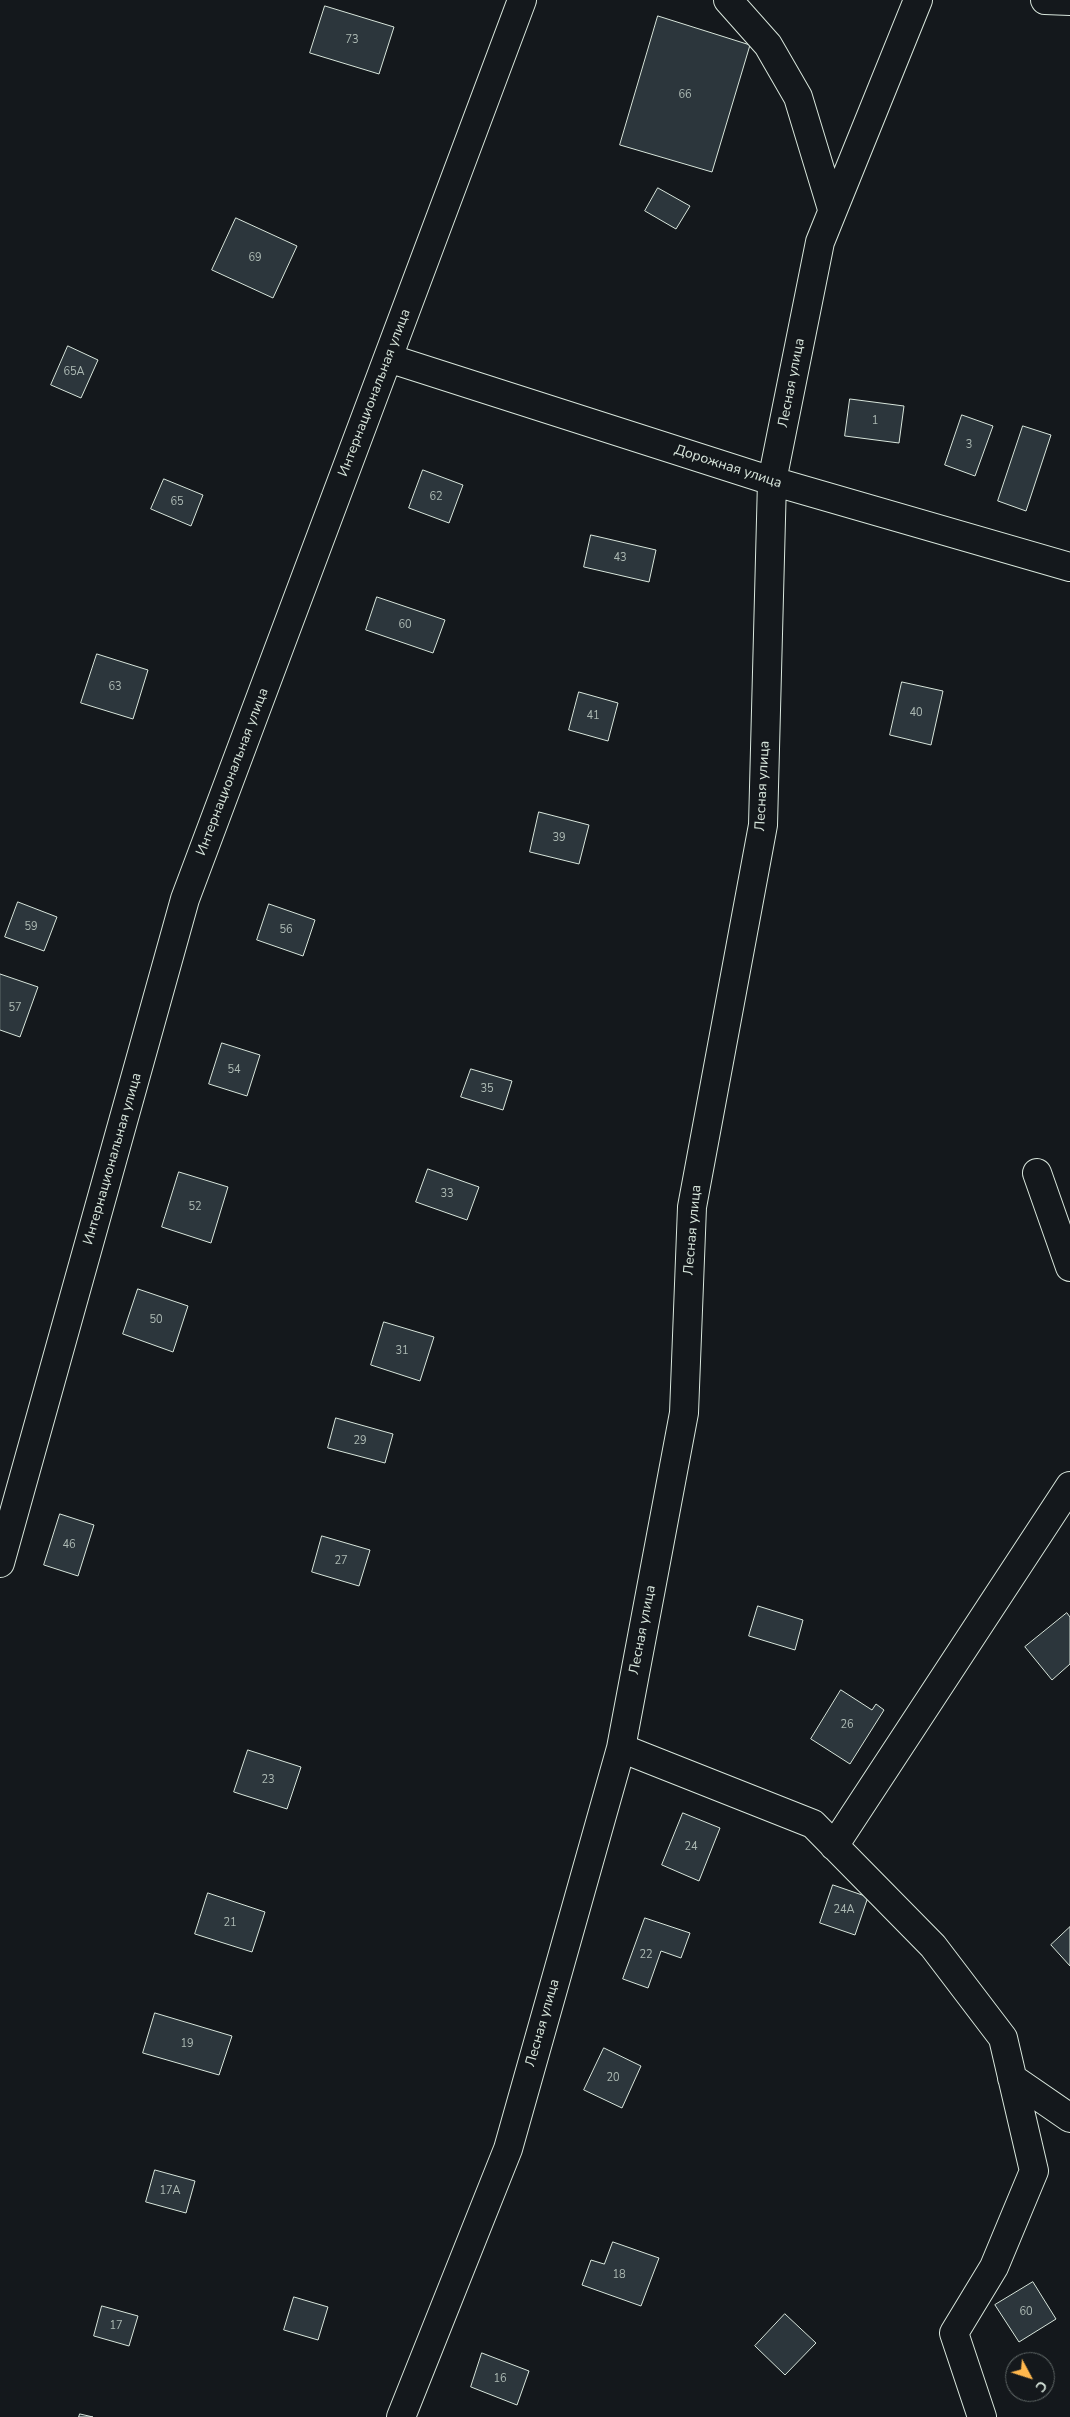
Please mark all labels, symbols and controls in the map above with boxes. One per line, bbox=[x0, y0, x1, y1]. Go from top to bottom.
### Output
house number: 73 bbox=[345, 33, 359, 47]
house number: 66 bbox=[678, 88, 692, 102]
house number: 69 bbox=[248, 251, 262, 265]
street label: Интернациональная улица bbox=[335, 307, 415, 479]
street label: Лесная улица bbox=[775, 337, 809, 429]
house number: 65А bbox=[63, 365, 85, 379]
house number: 1 bbox=[872, 414, 878, 428]
house number: 3 bbox=[966, 438, 972, 452]
street label: Дорожная улица bbox=[672, 442, 784, 492]
house number: 62 bbox=[429, 490, 443, 504]
house number: 65 bbox=[170, 495, 184, 509]
house number: 43 bbox=[613, 551, 627, 565]
house number: 60 bbox=[398, 618, 412, 632]
house number: 63 bbox=[108, 680, 122, 694]
street label: Интернациональная улица bbox=[193, 686, 273, 858]
house number: 40 bbox=[909, 706, 923, 720]
house number: 41 bbox=[586, 709, 600, 723]
street label: Лесная улица bbox=[752, 740, 774, 832]
house number: 39 bbox=[552, 831, 566, 845]
house number: 59 bbox=[24, 920, 38, 934]
house number: 56 bbox=[279, 923, 293, 937]
house number: 57 bbox=[8, 1001, 22, 1015]
house number: 54 bbox=[227, 1063, 241, 1077]
street label: Интернациональная улица bbox=[80, 1071, 146, 1247]
house number: 35 bbox=[480, 1082, 494, 1096]
street label: Лесная улица bbox=[681, 1184, 705, 1276]
house number: 33 bbox=[440, 1187, 454, 1201]
house number: 52 bbox=[188, 1200, 202, 1214]
house number: 50 bbox=[149, 1313, 163, 1327]
house number: 31 bbox=[395, 1344, 409, 1358]
house number: 29 bbox=[353, 1434, 367, 1448]
house number: 46 bbox=[62, 1538, 76, 1552]
house number: 27 bbox=[334, 1554, 348, 1568]
street label: Лесная улица bbox=[626, 1584, 660, 1676]
house number: 26 bbox=[840, 1718, 854, 1732]
house number: 23 bbox=[261, 1773, 275, 1787]
house number: 24 bbox=[684, 1840, 698, 1854]
house number: 24А bbox=[833, 1903, 855, 1917]
house number: 21 bbox=[223, 1916, 237, 1930]
house number: 22 bbox=[639, 1948, 653, 1962]
street label: Лесная улица bbox=[522, 1977, 564, 2069]
house number: 19 bbox=[180, 2037, 194, 2051]
house number: 20 bbox=[606, 2071, 620, 2085]
house number: 17А bbox=[159, 2184, 181, 2198]
house number: 18 bbox=[612, 2268, 626, 2282]
house number: 60 bbox=[1019, 2305, 1033, 2319]
house number: 17 bbox=[109, 2319, 123, 2333]
north arrow bbox=[1005, 2352, 1055, 2402]
house number: 16 bbox=[493, 2372, 507, 2386]
text: С bbox=[1031, 2377, 1051, 2396]

